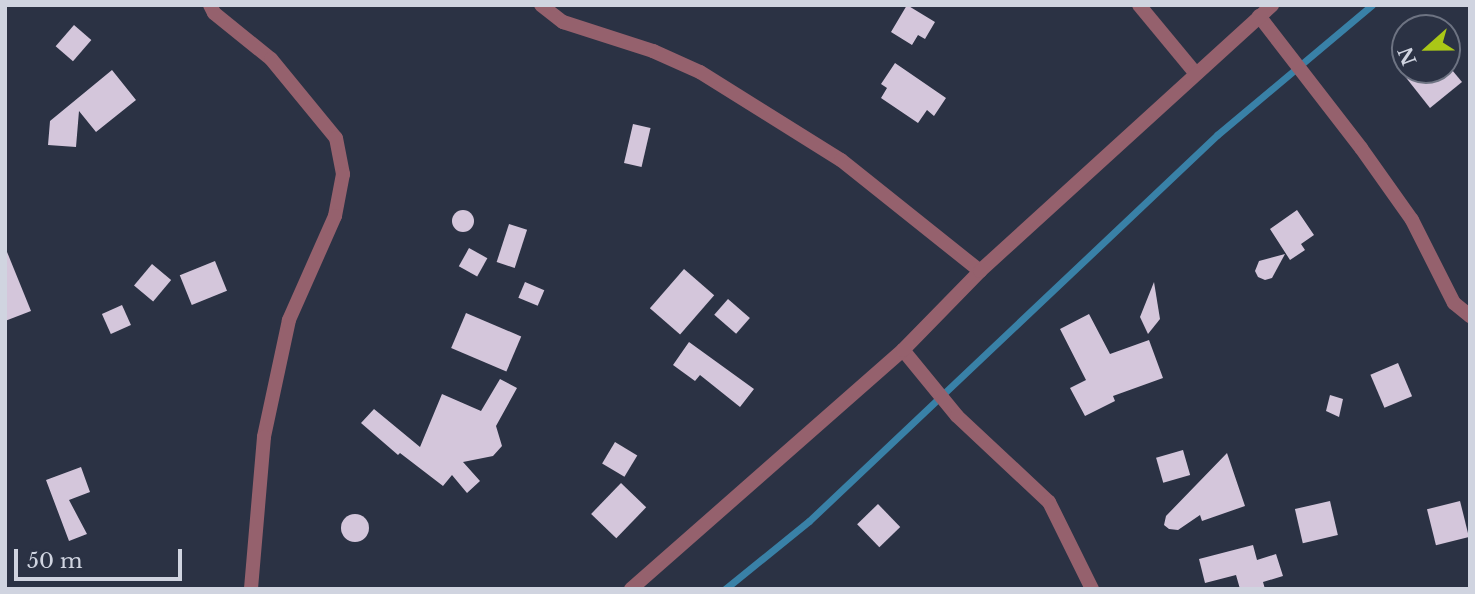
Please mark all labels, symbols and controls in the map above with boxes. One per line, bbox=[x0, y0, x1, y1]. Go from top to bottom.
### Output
north arrow bbox=[1391, 14, 1461, 84]
text: N bbox=[1394, 44, 1422, 68]
scale bar bbox=[18, 534, 186, 578]
text: 50 m bbox=[27, 548, 82, 574]

